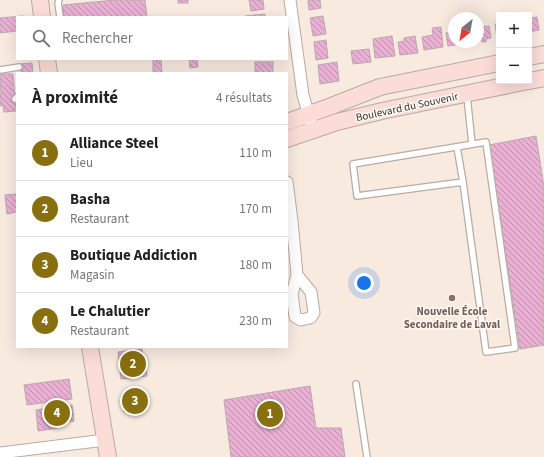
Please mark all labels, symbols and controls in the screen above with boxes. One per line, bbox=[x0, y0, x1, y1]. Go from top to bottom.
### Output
north arrow bbox=[448, 12, 484, 48]
map controls bbox=[496, 12, 532, 84]
button: + bbox=[496, 12, 532, 48]
search box bbox=[16, 16, 288, 60]
icon: search bbox=[30, 27, 52, 49]
text: Rechercher bbox=[62, 28, 133, 49]
button: − bbox=[496, 48, 532, 84]
text: À proximité bbox=[32, 86, 118, 110]
text: 4 résultats bbox=[216, 89, 272, 107]
street label: Boulevard du Souvenir bbox=[354, 89, 460, 125]
text: Alliance Steel bbox=[70, 133, 158, 154]
text: 1 bbox=[42, 144, 48, 162]
text: 110 m bbox=[239, 144, 272, 162]
text: Lieu bbox=[70, 154, 93, 172]
text: Basha bbox=[70, 189, 110, 210]
text: 2 bbox=[42, 200, 48, 218]
text: 170 m bbox=[239, 200, 272, 218]
text: Restaurant bbox=[70, 210, 129, 228]
text: Boutique Addiction bbox=[70, 245, 197, 266]
text: 3 bbox=[42, 256, 48, 274]
text: 180 m bbox=[239, 256, 272, 274]
text: Magasin bbox=[70, 266, 115, 284]
your location bbox=[354, 273, 374, 293]
marker: Nouvelle École Secondaire de Laval bbox=[447, 293, 457, 303]
text: Le Chalutier bbox=[70, 301, 150, 322]
place label: Nouvelle École Secondaire de Laval bbox=[404, 304, 501, 332]
text: 4 bbox=[42, 312, 48, 330]
text: 230 m bbox=[239, 312, 272, 330]
text: Restaurant bbox=[70, 322, 129, 340]
pin: 2 bbox=[120, 349, 146, 379]
pin: 3 bbox=[122, 386, 148, 416]
pin: 4 bbox=[44, 398, 70, 428]
pin: 1 bbox=[257, 399, 283, 429]

